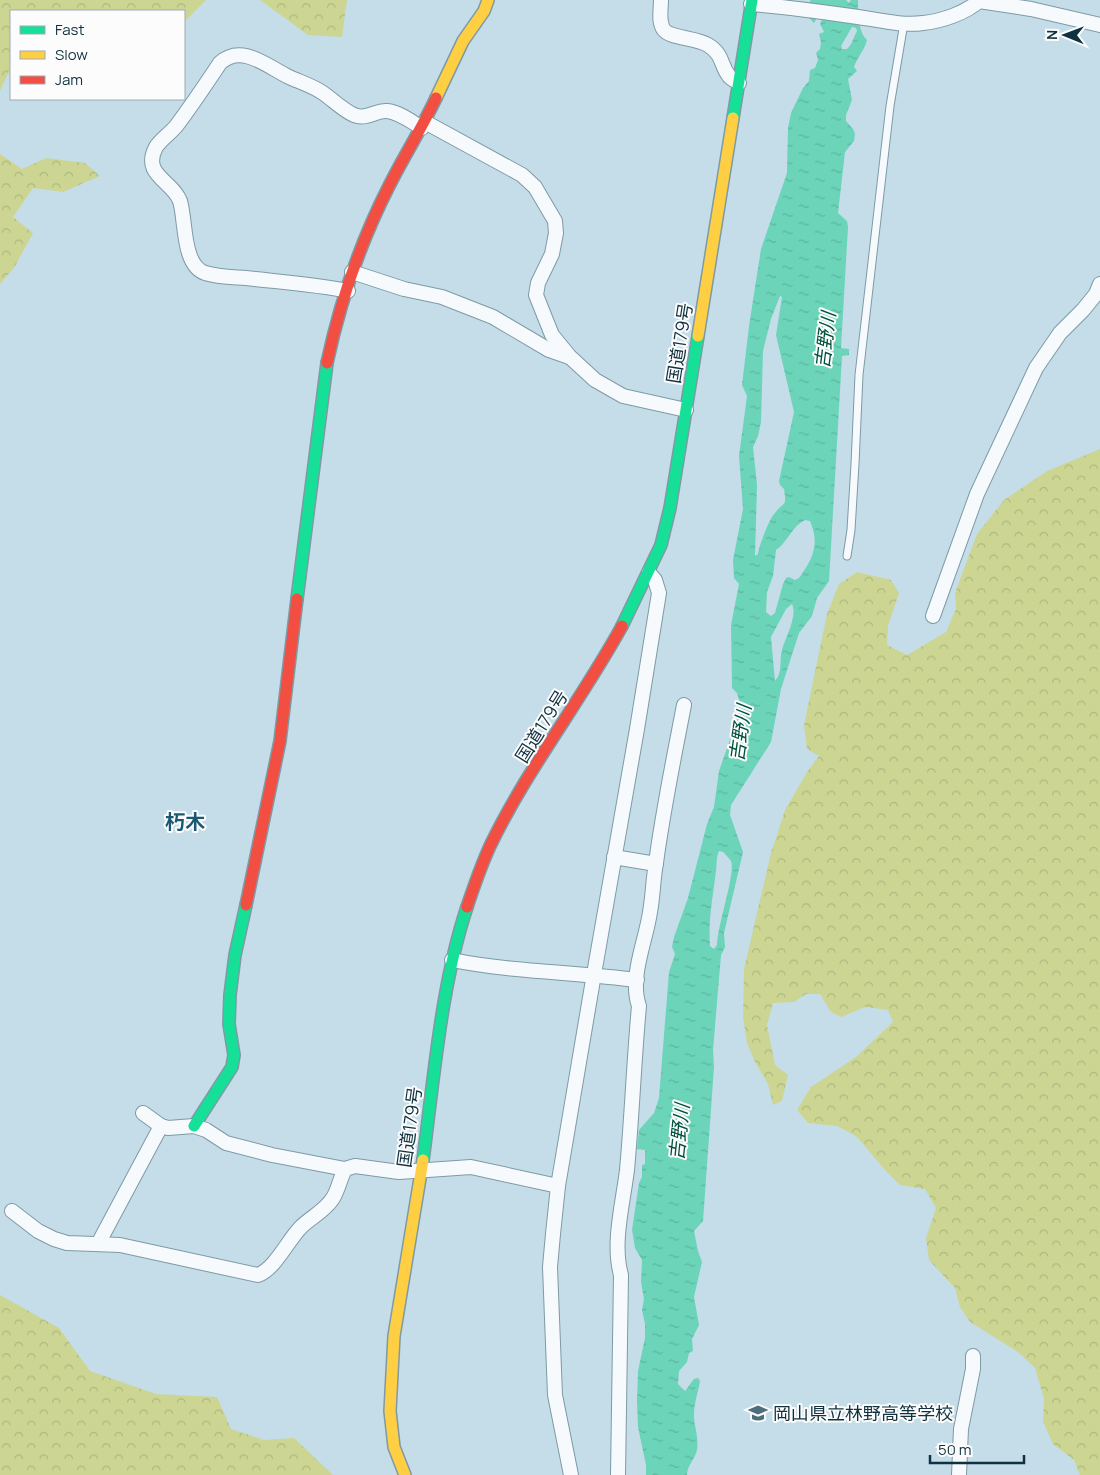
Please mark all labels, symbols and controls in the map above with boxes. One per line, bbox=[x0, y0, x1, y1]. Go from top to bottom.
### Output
legend bbox=[10, 10, 185, 100]
north arrow bbox=[1040, 10, 1090, 60]
text: Fast bbox=[55, 19, 84, 40]
text: N bbox=[1042, 30, 1061, 40]
text: Slow bbox=[55, 44, 88, 65]
text: Jam bbox=[55, 69, 83, 90]
street label: 国道179号 bbox=[661, 301, 697, 385]
water label: 吉野川 bbox=[809, 308, 842, 370]
street label: 国道179号 bbox=[509, 685, 573, 767]
water label: 吉野川 bbox=[723, 701, 757, 763]
district label: 朽木 bbox=[165, 808, 205, 835]
street label: 国道179号 bbox=[391, 1085, 427, 1169]
water label: 吉野川 bbox=[663, 1100, 695, 1162]
place label: 岡山県立林野高等学校 bbox=[773, 1401, 953, 1425]
school or university icon: 岡山県立林野高等学校 bbox=[747, 1402, 769, 1424]
scale bar bbox=[930, 1432, 1024, 1464]
text: 50 m bbox=[938, 1439, 972, 1460]

